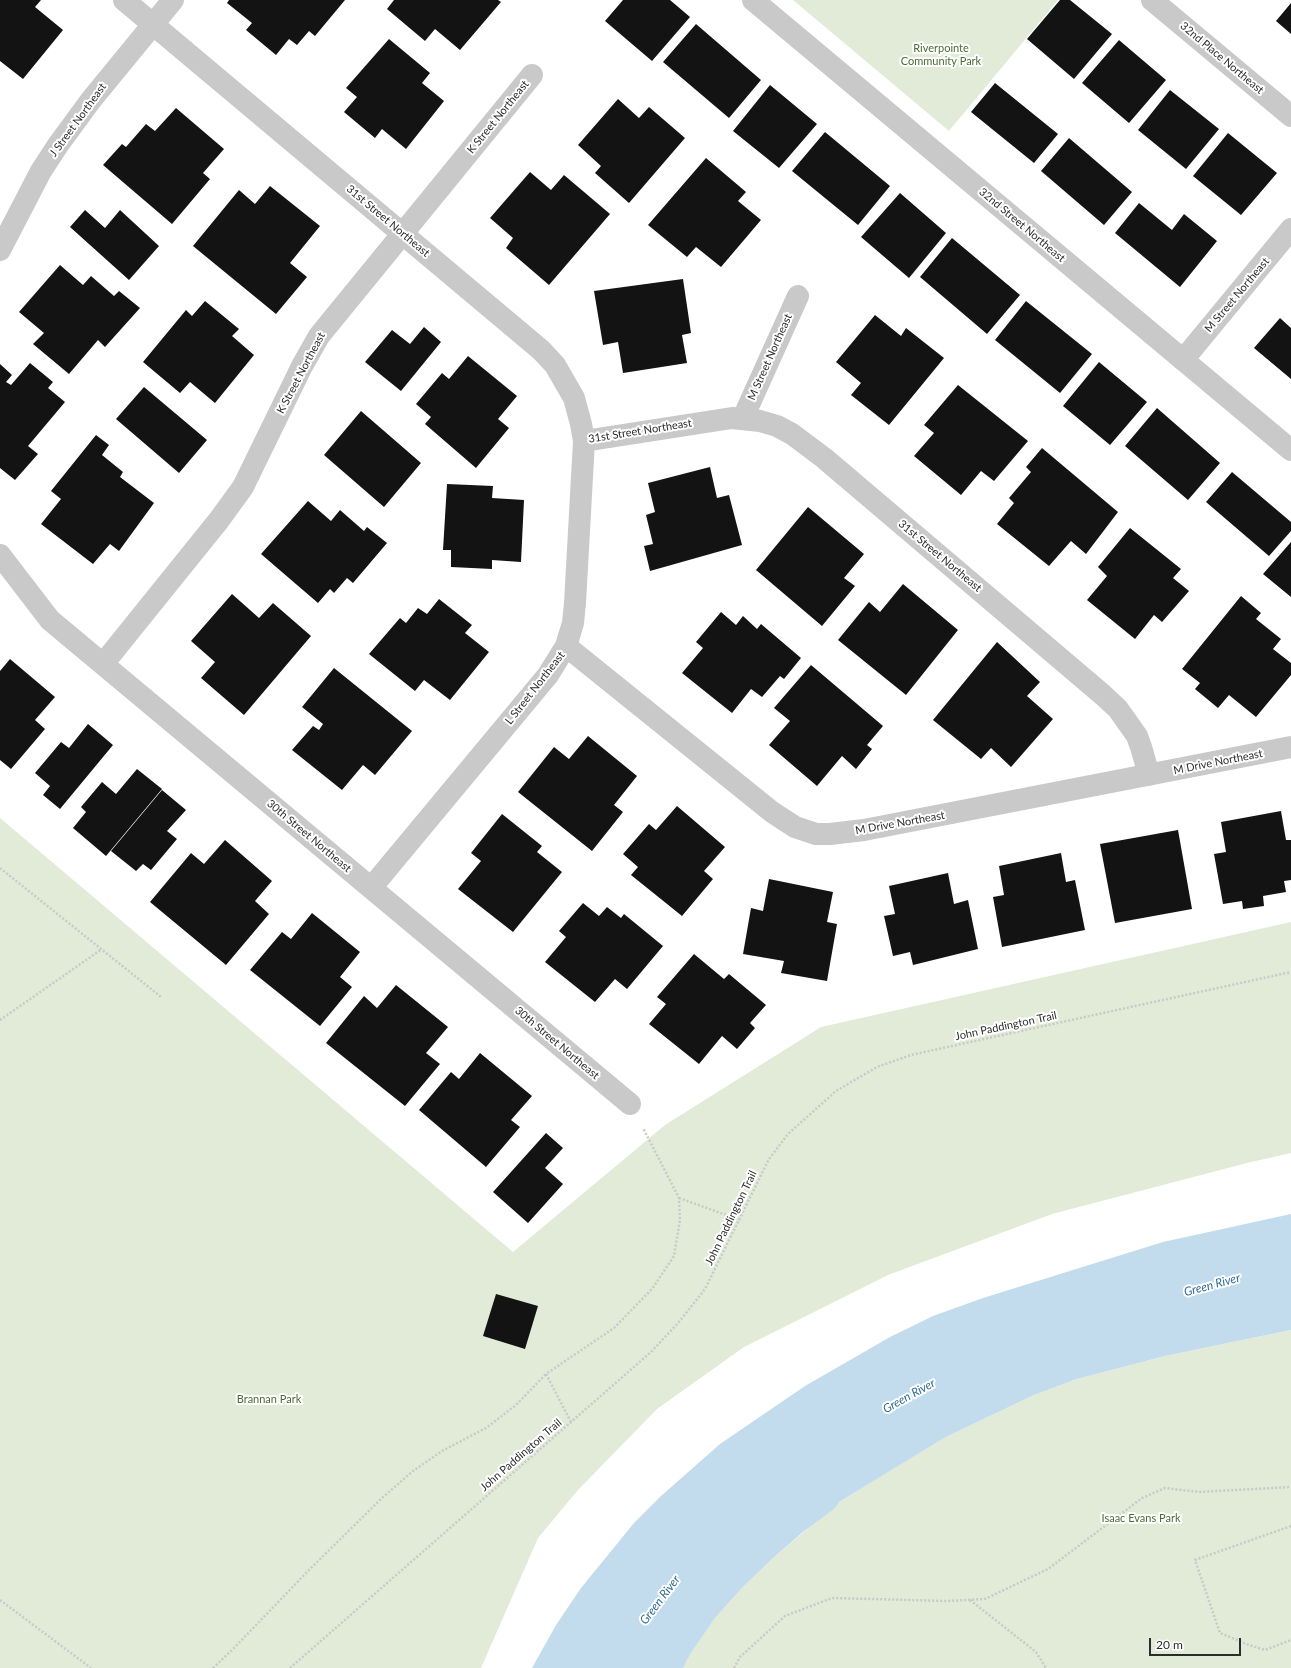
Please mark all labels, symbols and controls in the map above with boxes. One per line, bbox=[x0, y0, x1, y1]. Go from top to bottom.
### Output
street label: 32nd Place Northeast bbox=[1178, 19, 1266, 97]
park label: Riverpointe Community Park bbox=[901, 41, 981, 67]
street label: K Street Northeast bbox=[464, 78, 532, 156]
street label: J Street Northeast bbox=[47, 81, 109, 159]
street label: 31st Street Northeast bbox=[344, 182, 432, 260]
street label: 32nd Street Northeast bbox=[976, 185, 1068, 265]
street label: M Street Northeast bbox=[1202, 255, 1272, 335]
street label: M Street Northeast bbox=[745, 312, 795, 402]
street label: K Street Northeast bbox=[274, 330, 328, 416]
street label: 31st Street Northeast bbox=[587, 416, 693, 446]
street label: 31st Street Northeast bbox=[896, 517, 984, 595]
street label: L Street Northeast bbox=[502, 649, 568, 727]
street label: M Drive Northeast bbox=[1172, 747, 1264, 777]
street label: 30th Street Northeast bbox=[264, 797, 354, 875]
street label: M Drive Northeast bbox=[854, 809, 946, 837]
street label: 30th Street Northeast bbox=[512, 1004, 602, 1082]
street label: John Paddington Trail bbox=[954, 1009, 1058, 1043]
street label: John Paddington Trail bbox=[702, 1169, 760, 1267]
water label: Green River bbox=[1182, 1271, 1242, 1299]
water label: Green River bbox=[880, 1376, 938, 1416]
park label: Brannan Park bbox=[237, 1392, 301, 1406]
street label: John Paddington Trail bbox=[478, 1416, 564, 1494]
park label: Isaac Evans Park bbox=[1101, 1511, 1181, 1525]
water label: Green River bbox=[637, 1573, 683, 1627]
scale bar bbox=[1151, 1630, 1243, 1656]
text: 20 m bbox=[1156, 1637, 1183, 1652]

